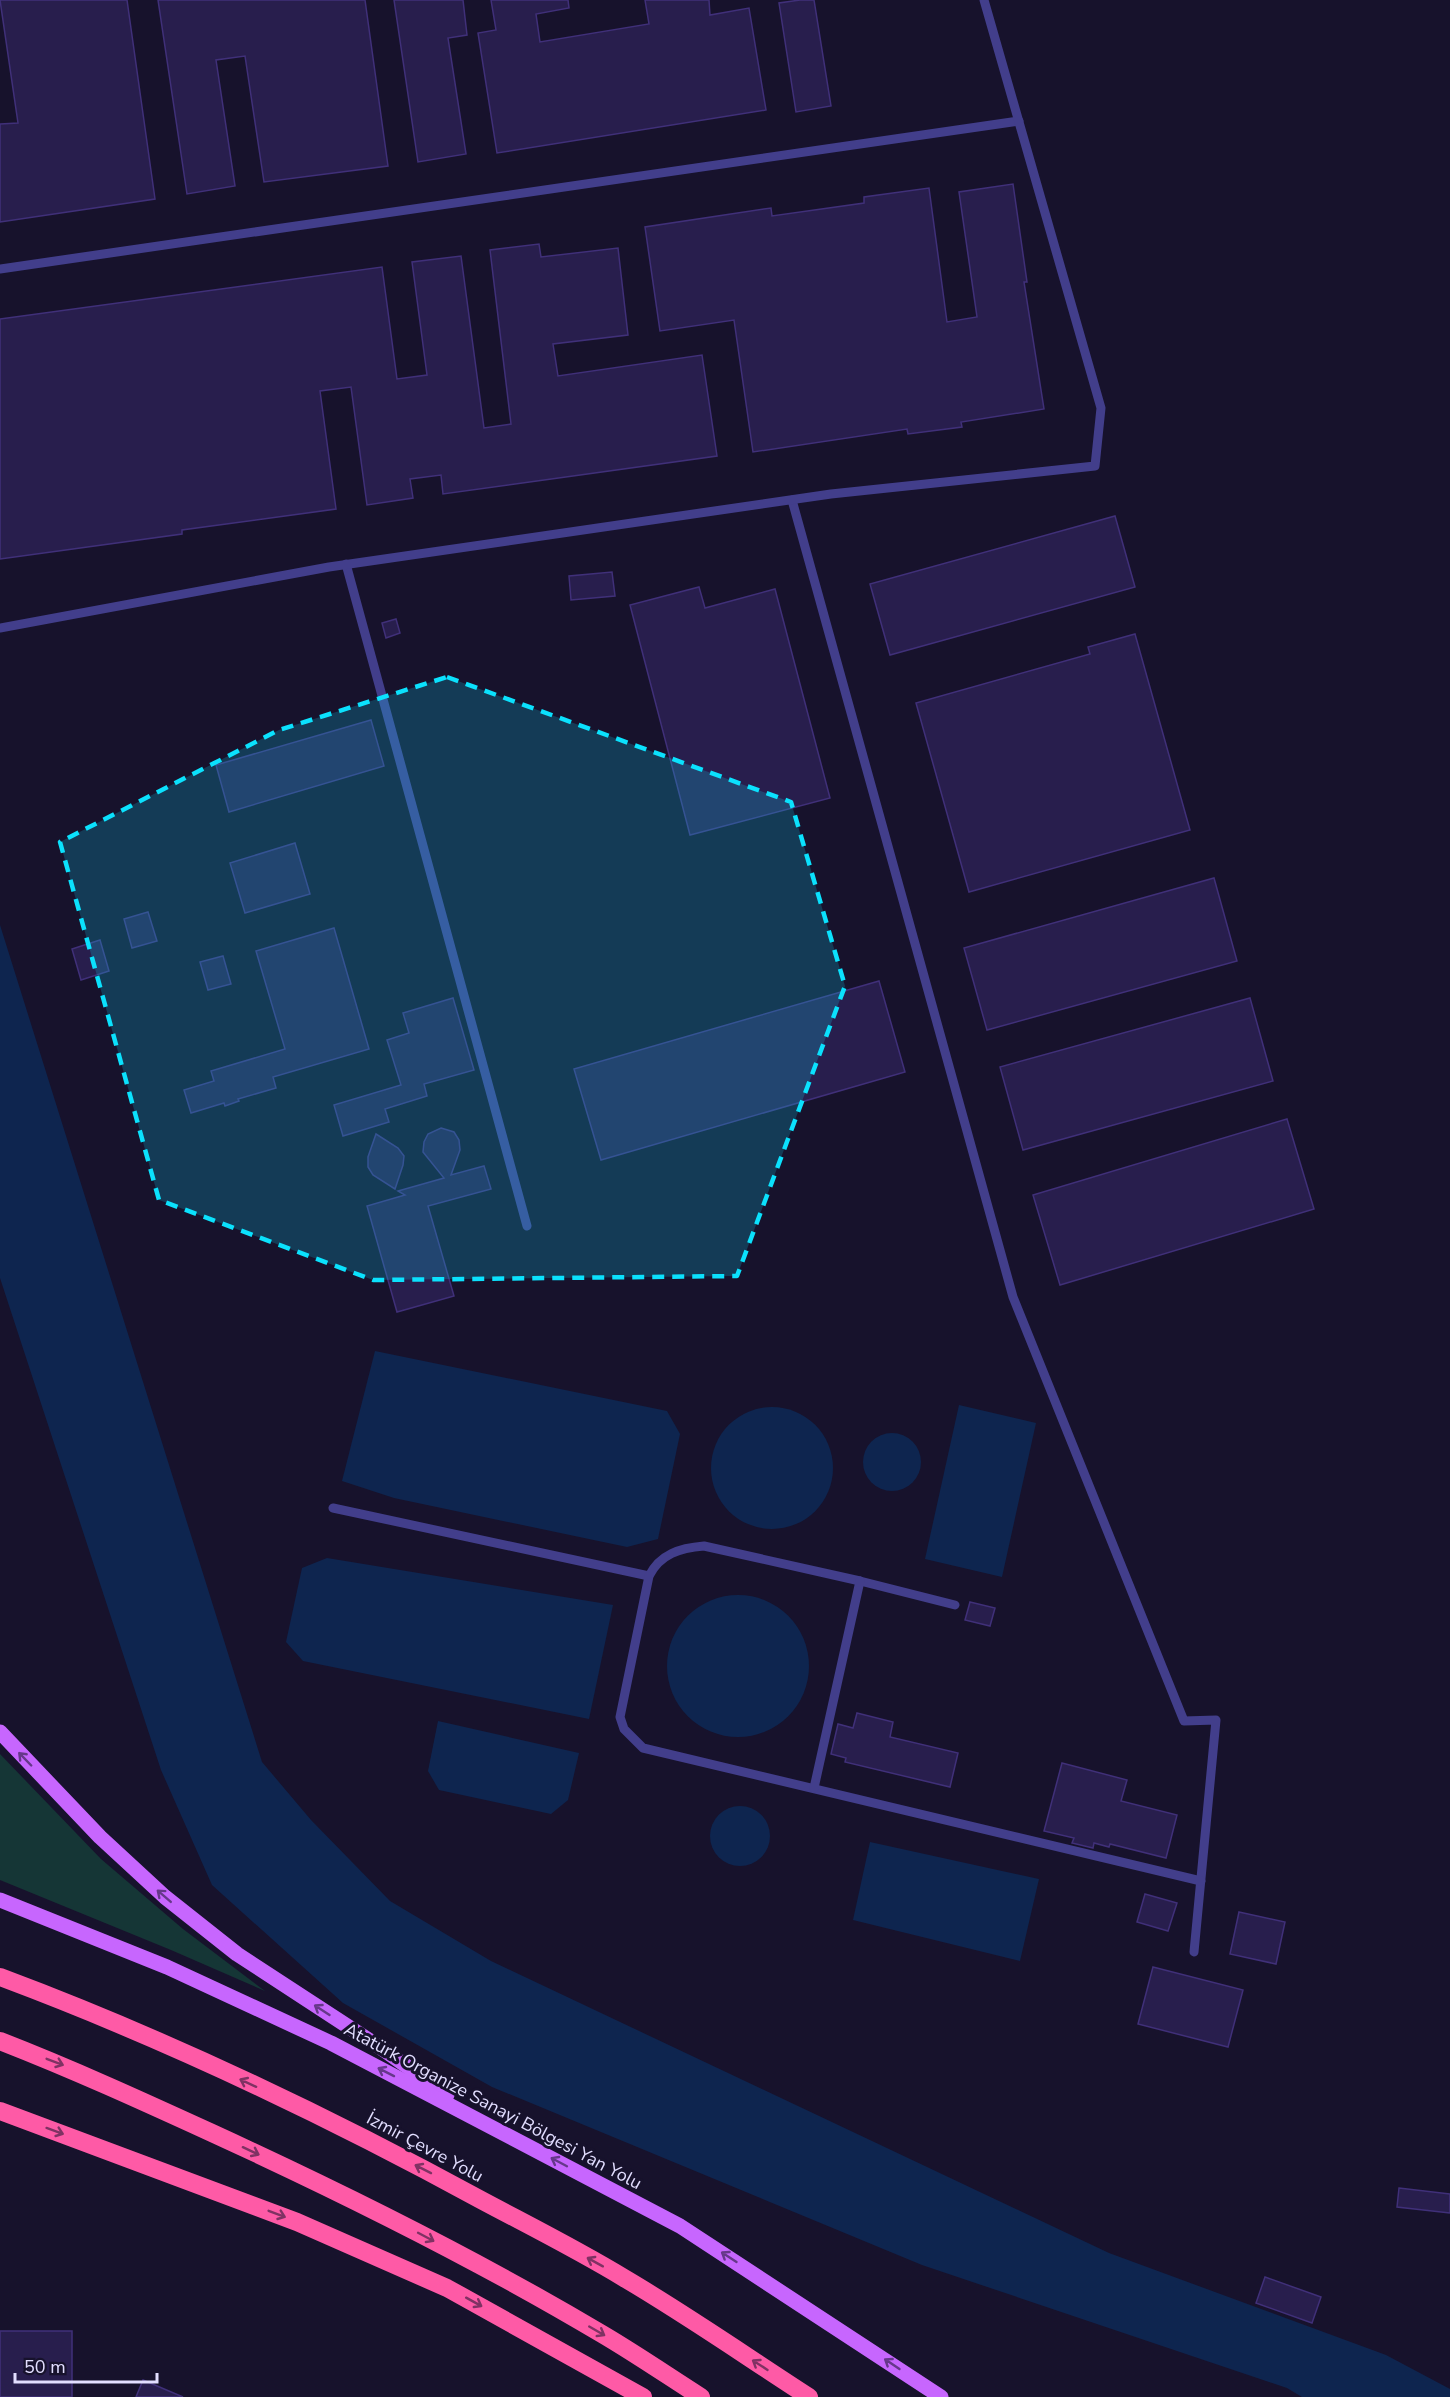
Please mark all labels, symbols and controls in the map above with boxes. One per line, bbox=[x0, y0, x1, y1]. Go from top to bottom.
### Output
one-way arrow bbox=[18, 1752, 32, 1767]
one-way arrow bbox=[157, 1889, 172, 1903]
one-way arrow bbox=[314, 2003, 331, 2015]
street label: Atatürk Organize Sanayi Bölgesi Yan Yolu bbox=[340, 2017, 646, 2195]
one-way arrow bbox=[45, 2058, 63, 2069]
one-way arrow bbox=[378, 2066, 396, 2077]
one-way arrow bbox=[240, 2077, 258, 2088]
street label: İzmir Çevre Yolu bbox=[362, 2106, 488, 2188]
one-way arrow bbox=[45, 2126, 64, 2137]
one-way arrow bbox=[242, 2146, 260, 2158]
one-way arrow bbox=[551, 2156, 568, 2168]
one-way arrow bbox=[415, 2163, 433, 2174]
one-way arrow bbox=[267, 2210, 286, 2221]
one-way arrow bbox=[417, 2232, 435, 2243]
one-way arrow bbox=[721, 2251, 738, 2263]
one-way arrow bbox=[586, 2256, 604, 2267]
one-way arrow bbox=[465, 2297, 482, 2309]
one-way arrow bbox=[588, 2325, 605, 2337]
scale bar bbox=[15, 2346, 158, 2384]
text: 50 m bbox=[24, 2355, 66, 2379]
one-way arrow bbox=[884, 2358, 901, 2370]
one-way arrow bbox=[752, 2359, 769, 2371]

